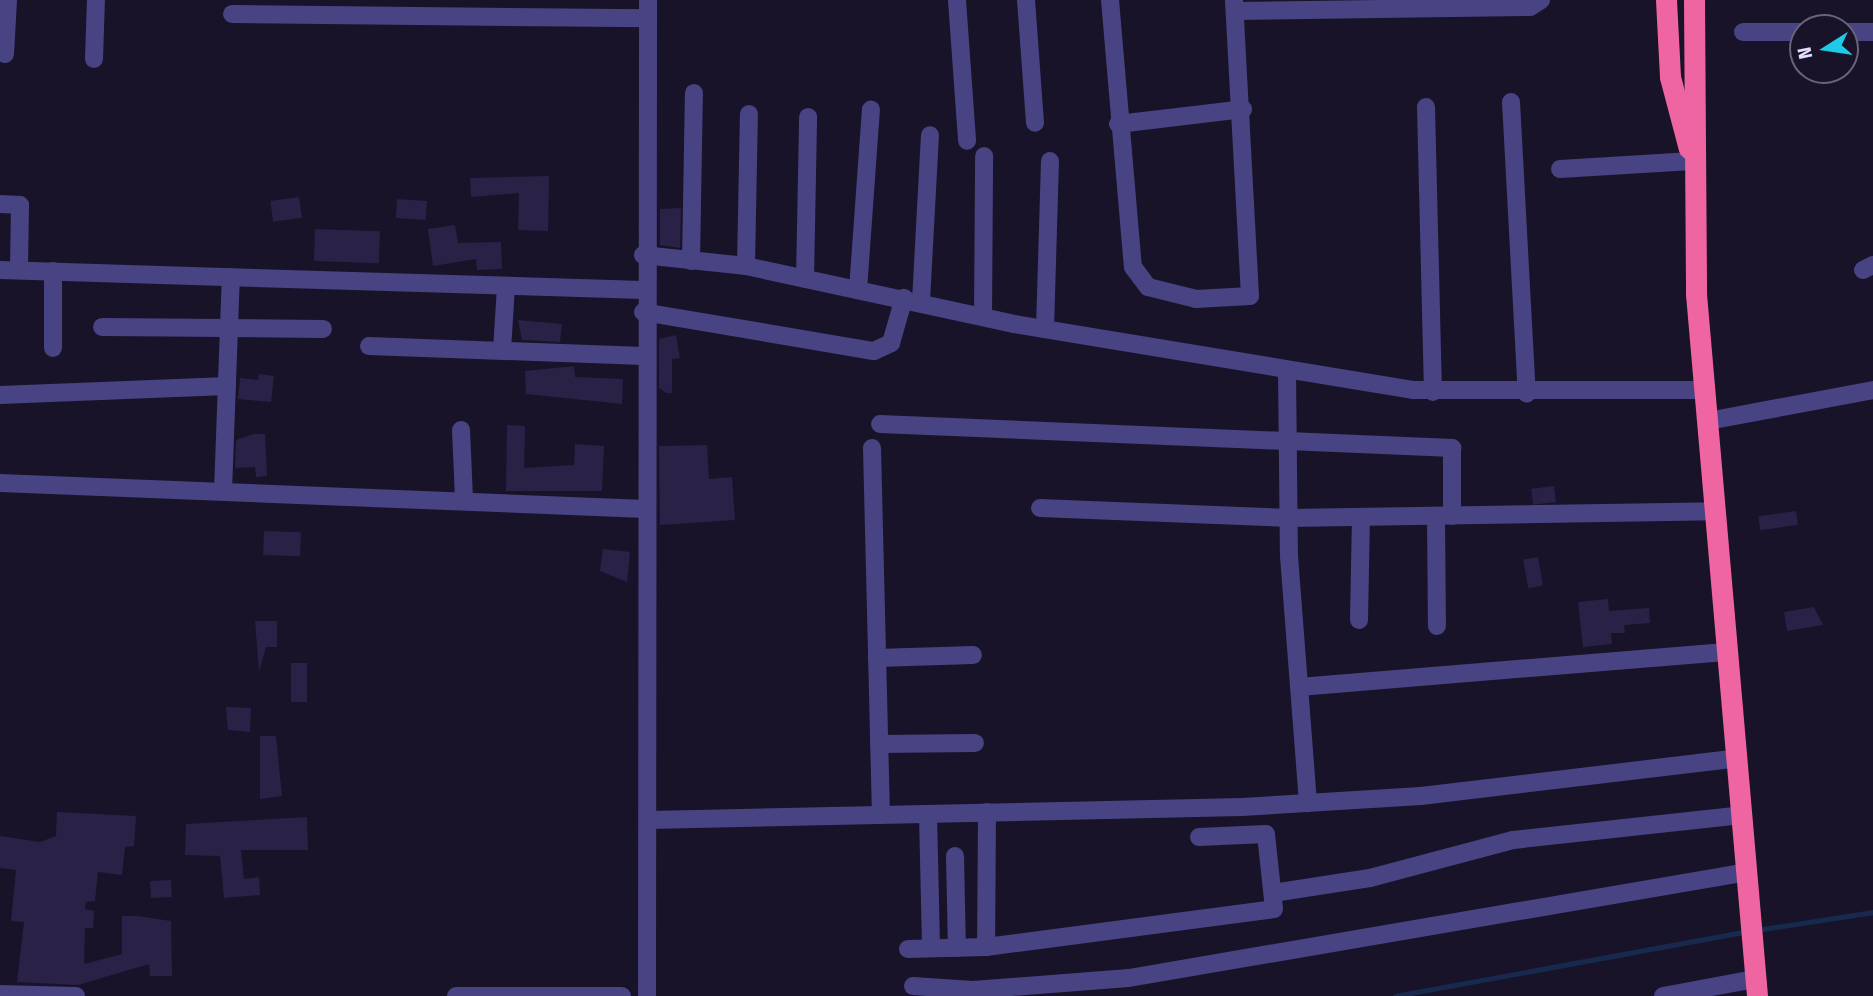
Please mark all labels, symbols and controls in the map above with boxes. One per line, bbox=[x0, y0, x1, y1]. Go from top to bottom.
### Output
north arrow bbox=[1789, 14, 1859, 84]
text: N bbox=[1792, 45, 1817, 61]

